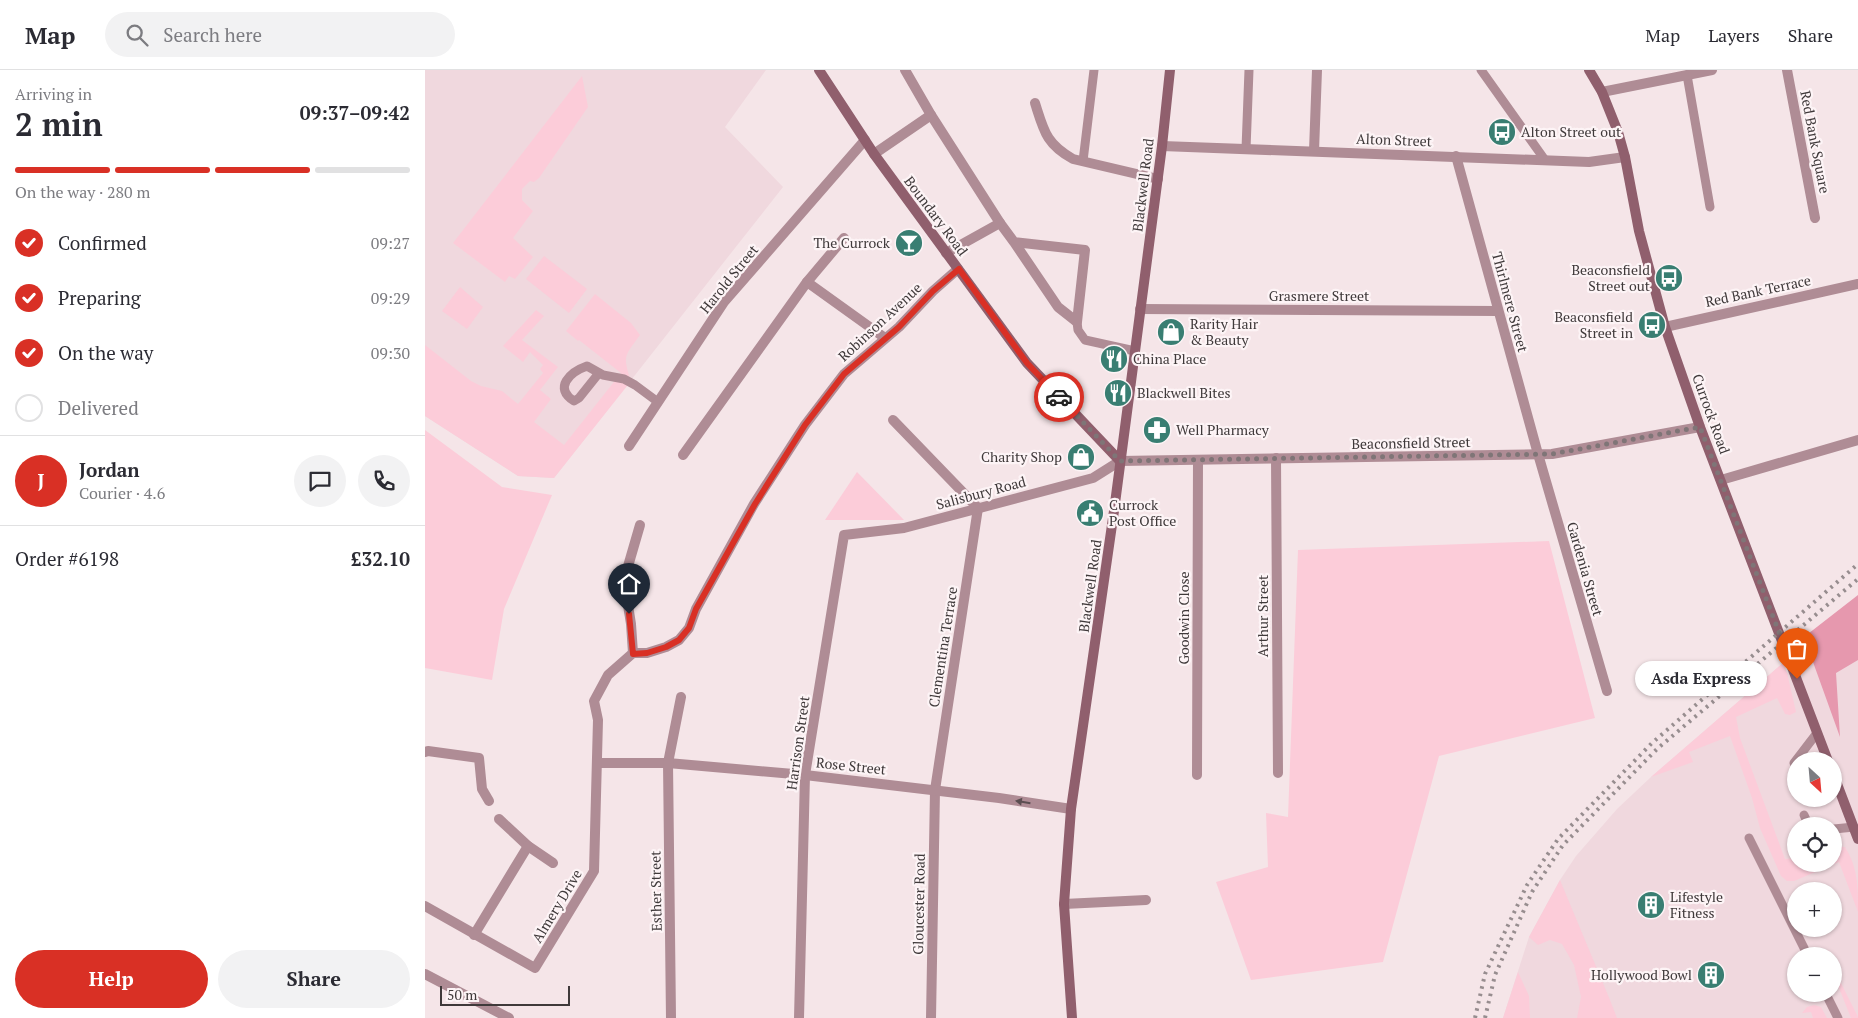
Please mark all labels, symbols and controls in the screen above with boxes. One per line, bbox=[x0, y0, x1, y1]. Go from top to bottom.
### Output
search box bbox=[105, 12, 455, 57]
text: Map bbox=[25, 19, 75, 51]
icon: search bbox=[123, 21, 151, 49]
text: Search here bbox=[163, 22, 262, 47]
text: Map bbox=[1645, 23, 1680, 47]
text: Layers bbox=[1708, 23, 1760, 47]
text: Share bbox=[1788, 23, 1833, 47]
text: Arriving in bbox=[15, 83, 92, 105]
street label: Red Bank Square bbox=[1796, 89, 1835, 195]
text: 09:37–09:42 bbox=[300, 100, 410, 125]
text: 2 min bbox=[15, 103, 103, 145]
bus stop icon: Alton Street out bbox=[1487, 117, 1517, 147]
place label: Alton Street out bbox=[1521, 122, 1622, 141]
street label: Alton Street bbox=[1356, 129, 1433, 150]
street label: Blackwell Road bbox=[1127, 137, 1158, 233]
street label: Boundary Road bbox=[900, 172, 973, 259]
text: On the way · 280 m bbox=[15, 181, 150, 203]
bar icon: The Currock bbox=[894, 228, 924, 258]
icon: check bbox=[15, 229, 43, 257]
text: Confirmed bbox=[58, 230, 147, 255]
text: 09:27 bbox=[371, 232, 410, 254]
place label: The Currock bbox=[813, 233, 891, 252]
street label: Harold Street bbox=[695, 240, 763, 317]
street label: Thirlmere Street bbox=[1488, 250, 1533, 355]
place label: Beaconsfield Street out bbox=[1571, 260, 1651, 295]
bus stop icon: Beaconsfield Street out bbox=[1654, 263, 1684, 293]
street label: Red Bank Terrace bbox=[1703, 270, 1812, 311]
street label: Robinson Avenue bbox=[834, 278, 926, 365]
icon: check bbox=[15, 284, 43, 312]
text: Preparing bbox=[58, 285, 141, 310]
street label: Grasmere Street bbox=[1269, 286, 1370, 305]
text: 09:29 bbox=[371, 287, 410, 309]
place label: Beaconsfield Street in bbox=[1554, 307, 1634, 342]
bus stop icon: Beaconsfield Street in bbox=[1637, 310, 1667, 340]
place label: Rarity Hair & Beauty bbox=[1190, 314, 1259, 349]
shop icon: Rarity Hair & Beauty bbox=[1156, 317, 1186, 347]
icon: check bbox=[15, 339, 43, 367]
text: On the way bbox=[58, 340, 153, 365]
text: 09:30 bbox=[371, 342, 410, 364]
restaurant icon: China Place bbox=[1099, 344, 1129, 374]
place label: China Place bbox=[1133, 349, 1206, 368]
street label: Currock Road bbox=[1688, 371, 1735, 457]
courier bbox=[1034, 372, 1084, 422]
restaurant icon: Blackwell Bites bbox=[1103, 378, 1133, 408]
icon: car bbox=[1045, 383, 1073, 411]
place label: Blackwell Bites bbox=[1137, 383, 1231, 402]
text: Delivered bbox=[58, 395, 139, 420]
pharmacy icon: Well Pharmacy bbox=[1142, 415, 1172, 445]
place label: Well Pharmacy bbox=[1176, 420, 1270, 439]
street label: Beaconsfield Street bbox=[1351, 432, 1472, 453]
shop icon: Charity Shop bbox=[1066, 442, 1096, 472]
place label: Charity Shop bbox=[981, 447, 1062, 466]
button: chat bbox=[294, 455, 346, 507]
button: phone bbox=[358, 455, 410, 507]
text: Jordan bbox=[79, 457, 140, 482]
text: J bbox=[38, 468, 44, 493]
street label: Salisbury Road bbox=[934, 471, 1028, 514]
text: Courier · 4.6 bbox=[79, 482, 165, 504]
place label: Currock Post Office bbox=[1109, 495, 1176, 530]
public building icon: Currock Post Office bbox=[1075, 498, 1105, 528]
street label: Gardenia Street bbox=[1563, 520, 1608, 619]
street label: Blackwell Road bbox=[1074, 538, 1105, 634]
text: Order #6198 bbox=[15, 546, 119, 571]
text: £32.10 bbox=[351, 546, 410, 571]
pin bbox=[608, 563, 650, 614]
icon: home bbox=[615, 570, 643, 598]
street label: Goodwin Close bbox=[1174, 571, 1193, 665]
street label: Arthur Street bbox=[1253, 574, 1272, 657]
street label: Clementina Terrace bbox=[924, 585, 961, 709]
pin bbox=[1776, 628, 1818, 679]
icon: bag bbox=[1783, 635, 1811, 663]
callout: Asda Express bbox=[1635, 662, 1767, 696]
text: Asda Express bbox=[1651, 667, 1751, 689]
street label: Harrison Street bbox=[781, 694, 814, 791]
street label: Rose Street bbox=[815, 752, 888, 779]
north arrow bbox=[1787, 752, 1843, 808]
map controls bbox=[1787, 752, 1842, 1002]
one-way arrow bbox=[1014, 798, 1030, 806]
button: locate bbox=[1787, 817, 1842, 872]
street label: Esther Street bbox=[645, 850, 666, 932]
street label: Gloucester Road bbox=[908, 853, 929, 955]
street label: Almery Drive bbox=[527, 866, 586, 946]
button: + bbox=[1787, 882, 1842, 937]
place label: Lifestyle Fitness bbox=[1670, 887, 1723, 922]
building icon: Lifestyle Fitness bbox=[1636, 890, 1666, 920]
button: − bbox=[1787, 947, 1842, 1002]
button: Help bbox=[15, 950, 208, 1008]
button: Share bbox=[218, 950, 410, 1008]
building icon: Hollywood Bowl bbox=[1696, 960, 1726, 990]
place label: Hollywood Bowl bbox=[1591, 965, 1692, 984]
scale bar bbox=[440, 983, 570, 1006]
text: 50 m bbox=[447, 985, 477, 1004]

